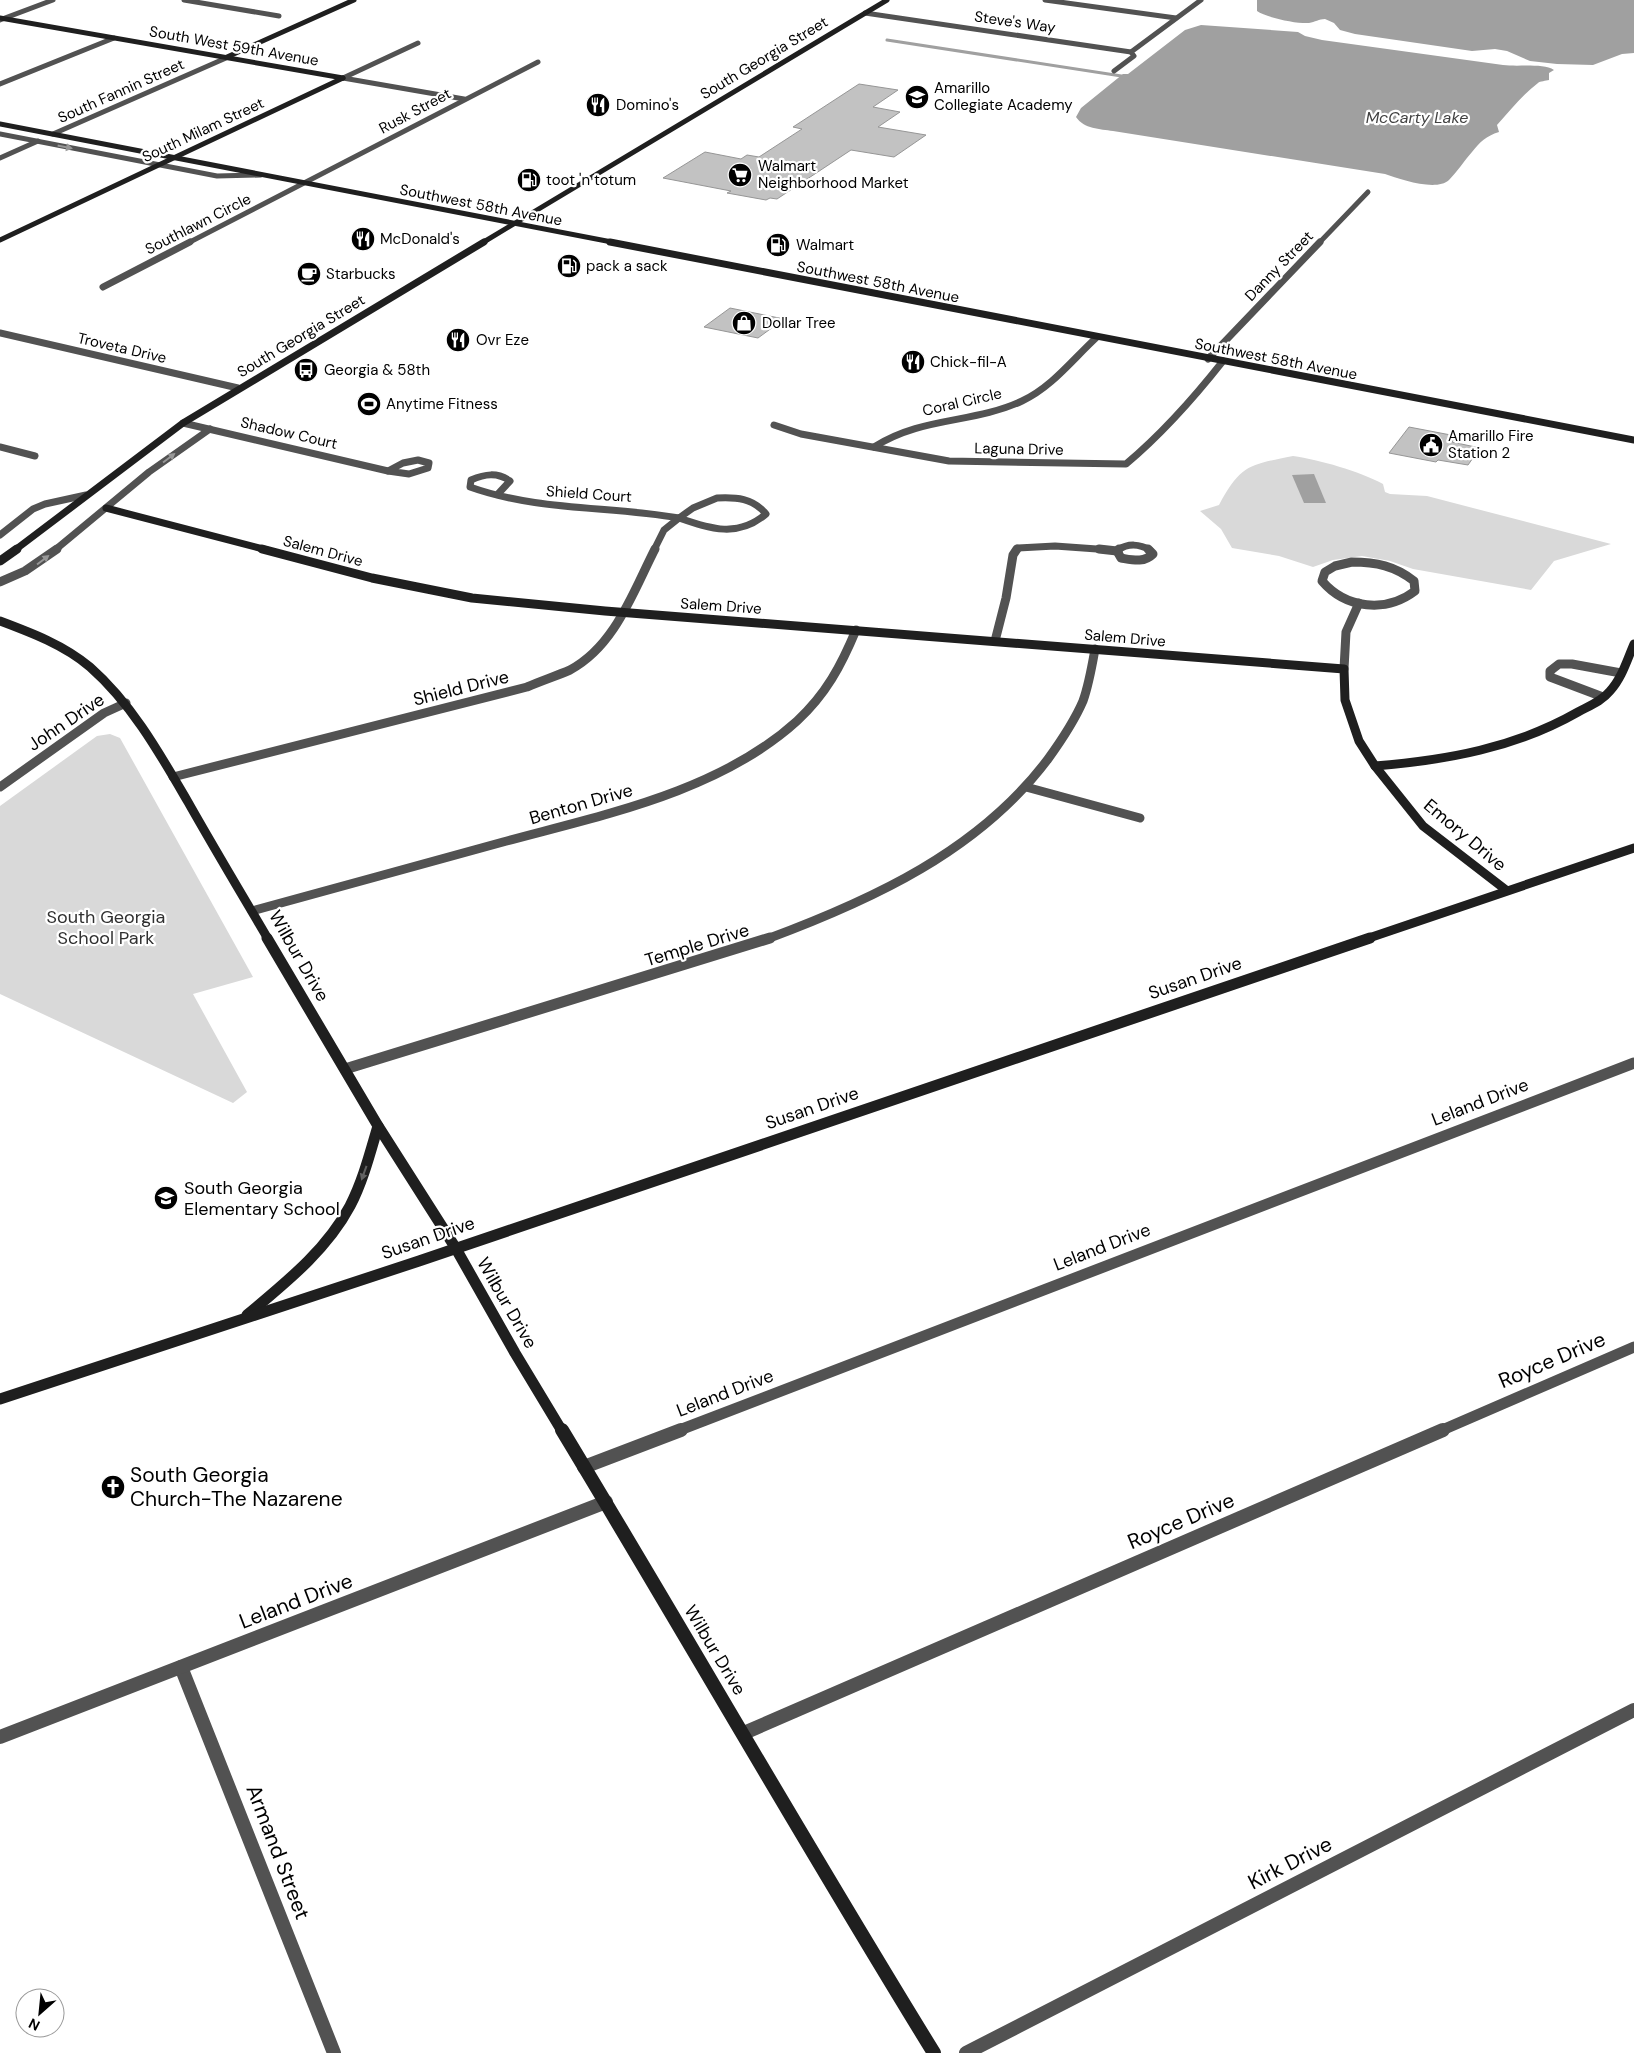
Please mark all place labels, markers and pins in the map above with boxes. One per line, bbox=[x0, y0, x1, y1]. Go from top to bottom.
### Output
place label: Amarillo Collegiate Academy bbox=[934, 78, 1073, 115]
school or university icon: Amarillo Collegiate Academy bbox=[904, 84, 930, 110]
restaurant icon: Domino's bbox=[585, 92, 611, 118]
place label: Domino's bbox=[616, 95, 679, 115]
place label: Walmart Neighborhood Market bbox=[758, 156, 909, 193]
supermarket icon: Walmart Neighborhood Market bbox=[727, 162, 753, 188]
fuel station icon: toot 'n totum bbox=[516, 167, 542, 193]
place label: toot 'n totum bbox=[546, 170, 636, 190]
restaurant icon: McDonald's bbox=[350, 226, 376, 252]
place label: McDonald's bbox=[380, 229, 460, 249]
fuel station icon: Walmart bbox=[765, 232, 791, 258]
place label: Walmart bbox=[796, 235, 854, 255]
fuel station icon: pack a sack bbox=[556, 253, 582, 279]
place label: pack a sack bbox=[586, 256, 668, 276]
cafe icon: Starbucks bbox=[296, 261, 322, 287]
place label: Starbucks bbox=[326, 264, 396, 284]
shop icon: Dollar Tree bbox=[731, 310, 757, 336]
place label: Dollar Tree bbox=[762, 313, 835, 333]
restaurant icon: Ovr Eze bbox=[445, 327, 471, 353]
place label: Ovr Eze bbox=[476, 330, 529, 350]
restaurant icon: Chick-fil-A bbox=[900, 349, 926, 375]
place label: Chick-fil-A bbox=[930, 352, 1007, 372]
bus stop icon: Georgia & 58th bbox=[293, 357, 319, 383]
place label: Georgia & 58th bbox=[324, 360, 430, 380]
sports icon: Anytime Fitness bbox=[356, 391, 382, 417]
place label: Anytime Fitness bbox=[386, 394, 498, 414]
place label: Amarillo Fire Station 2 bbox=[1448, 426, 1534, 463]
public building icon: Amarillo Fire Station 2 bbox=[1418, 432, 1444, 458]
place label: South Georgia Elementary School bbox=[184, 1176, 340, 1221]
school or university icon: South Georgia Elementary School bbox=[153, 1185, 179, 1211]
place label: South Georgia Church-The Nazarene bbox=[130, 1461, 343, 1513]
church icon: South Georgia Church-The Nazarene bbox=[100, 1474, 126, 1500]

